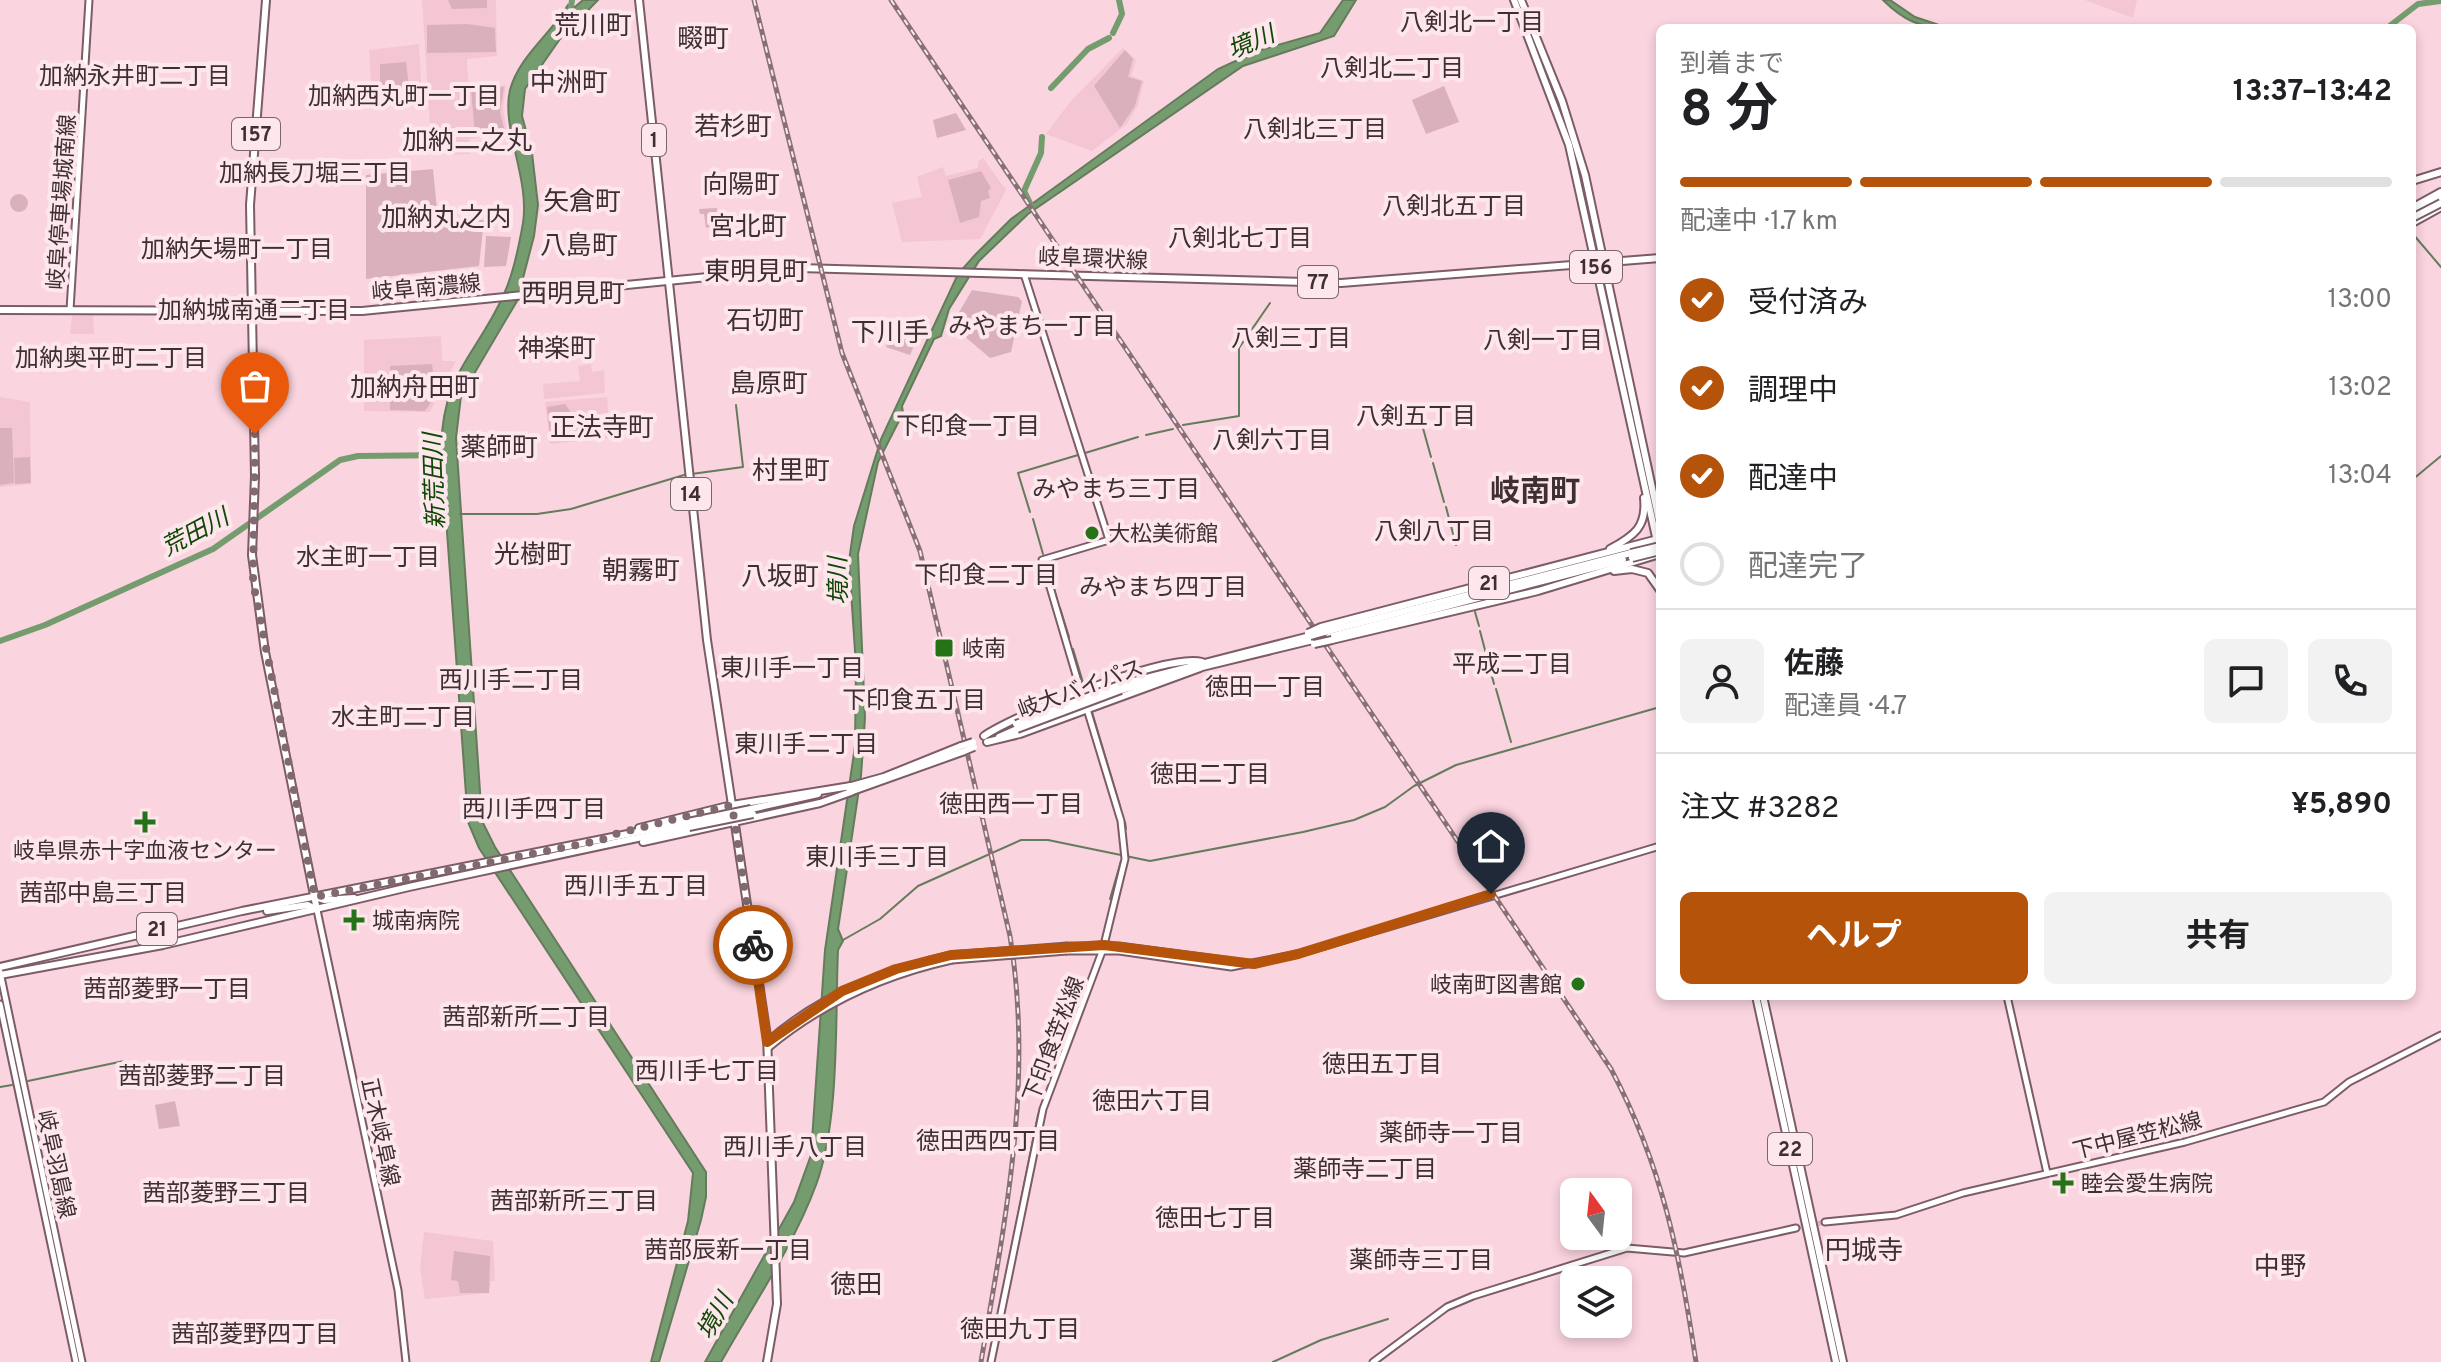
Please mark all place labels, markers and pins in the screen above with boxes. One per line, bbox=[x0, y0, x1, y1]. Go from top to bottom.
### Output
pin bbox=[221, 352, 289, 434]
place label: 大松美術館 bbox=[1108, 522, 1218, 549]
marker: 大松美術館 bbox=[1083, 524, 1101, 542]
marker: 岐南 bbox=[933, 637, 955, 659]
place label: 岐南 bbox=[962, 637, 1006, 664]
marker: 岐阜県赤十字血液センター bbox=[134, 811, 156, 833]
pin bbox=[1457, 812, 1525, 894]
place label: 岐阜県赤十字血液センター bbox=[13, 839, 277, 866]
marker: 城南病院 bbox=[343, 909, 365, 931]
place label: 城南病院 bbox=[372, 909, 460, 936]
place label: 岐南町図書館 bbox=[1430, 973, 1562, 1000]
marker: 岐南町図書館 bbox=[1569, 975, 1587, 993]
marker: 睦会愛生病院 bbox=[2052, 1172, 2074, 1194]
place label: 睦会愛生病院 bbox=[2081, 1172, 2213, 1199]

